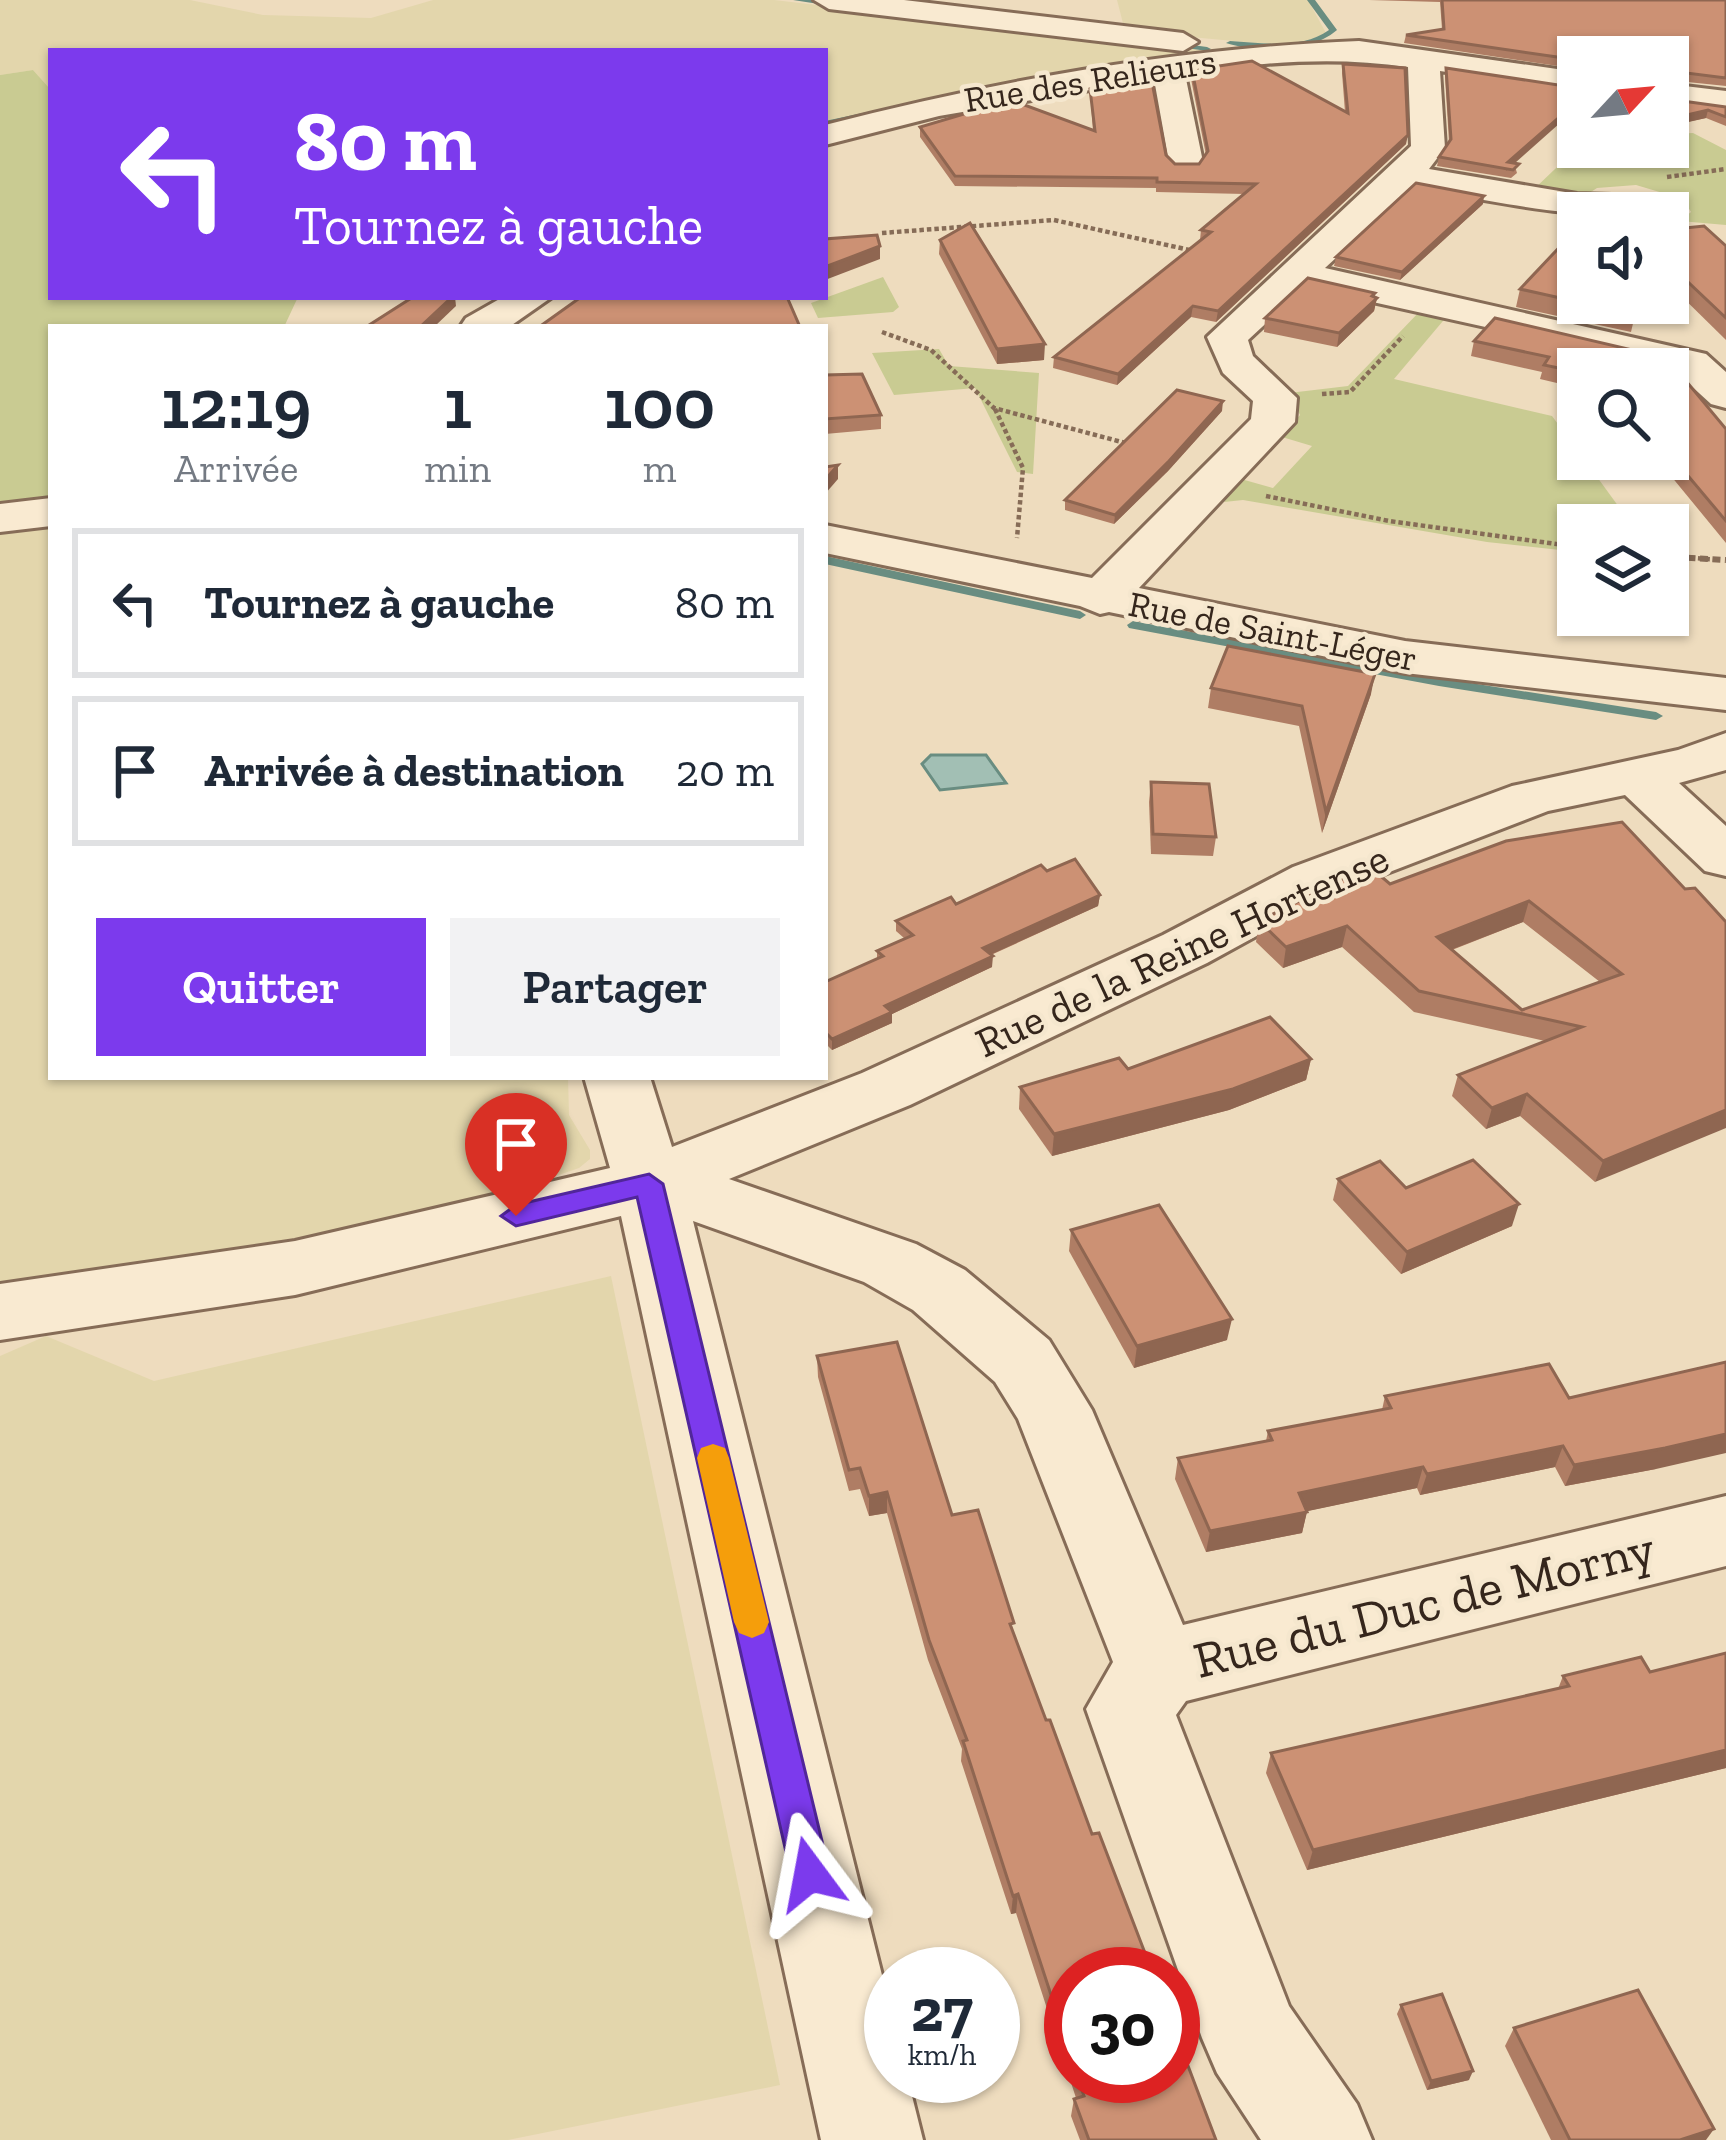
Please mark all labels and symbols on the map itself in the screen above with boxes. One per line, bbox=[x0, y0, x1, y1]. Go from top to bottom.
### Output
north arrow bbox=[1557, 36, 1689, 168]
street label: Rue des Relieurs bbox=[961, 39, 1219, 121]
street label: Rue de Saint-Léger bbox=[1125, 582, 1421, 680]
street label: Rue de la Reine Hortense bbox=[967, 832, 1397, 1068]
pin bbox=[465, 1093, 567, 1216]
street label: Rue du Duc de Morny bbox=[1187, 1517, 1661, 1691]
position arrow bbox=[747, 1811, 873, 1937]
speed limit sign: 30 bbox=[1044, 1947, 1200, 2103]

